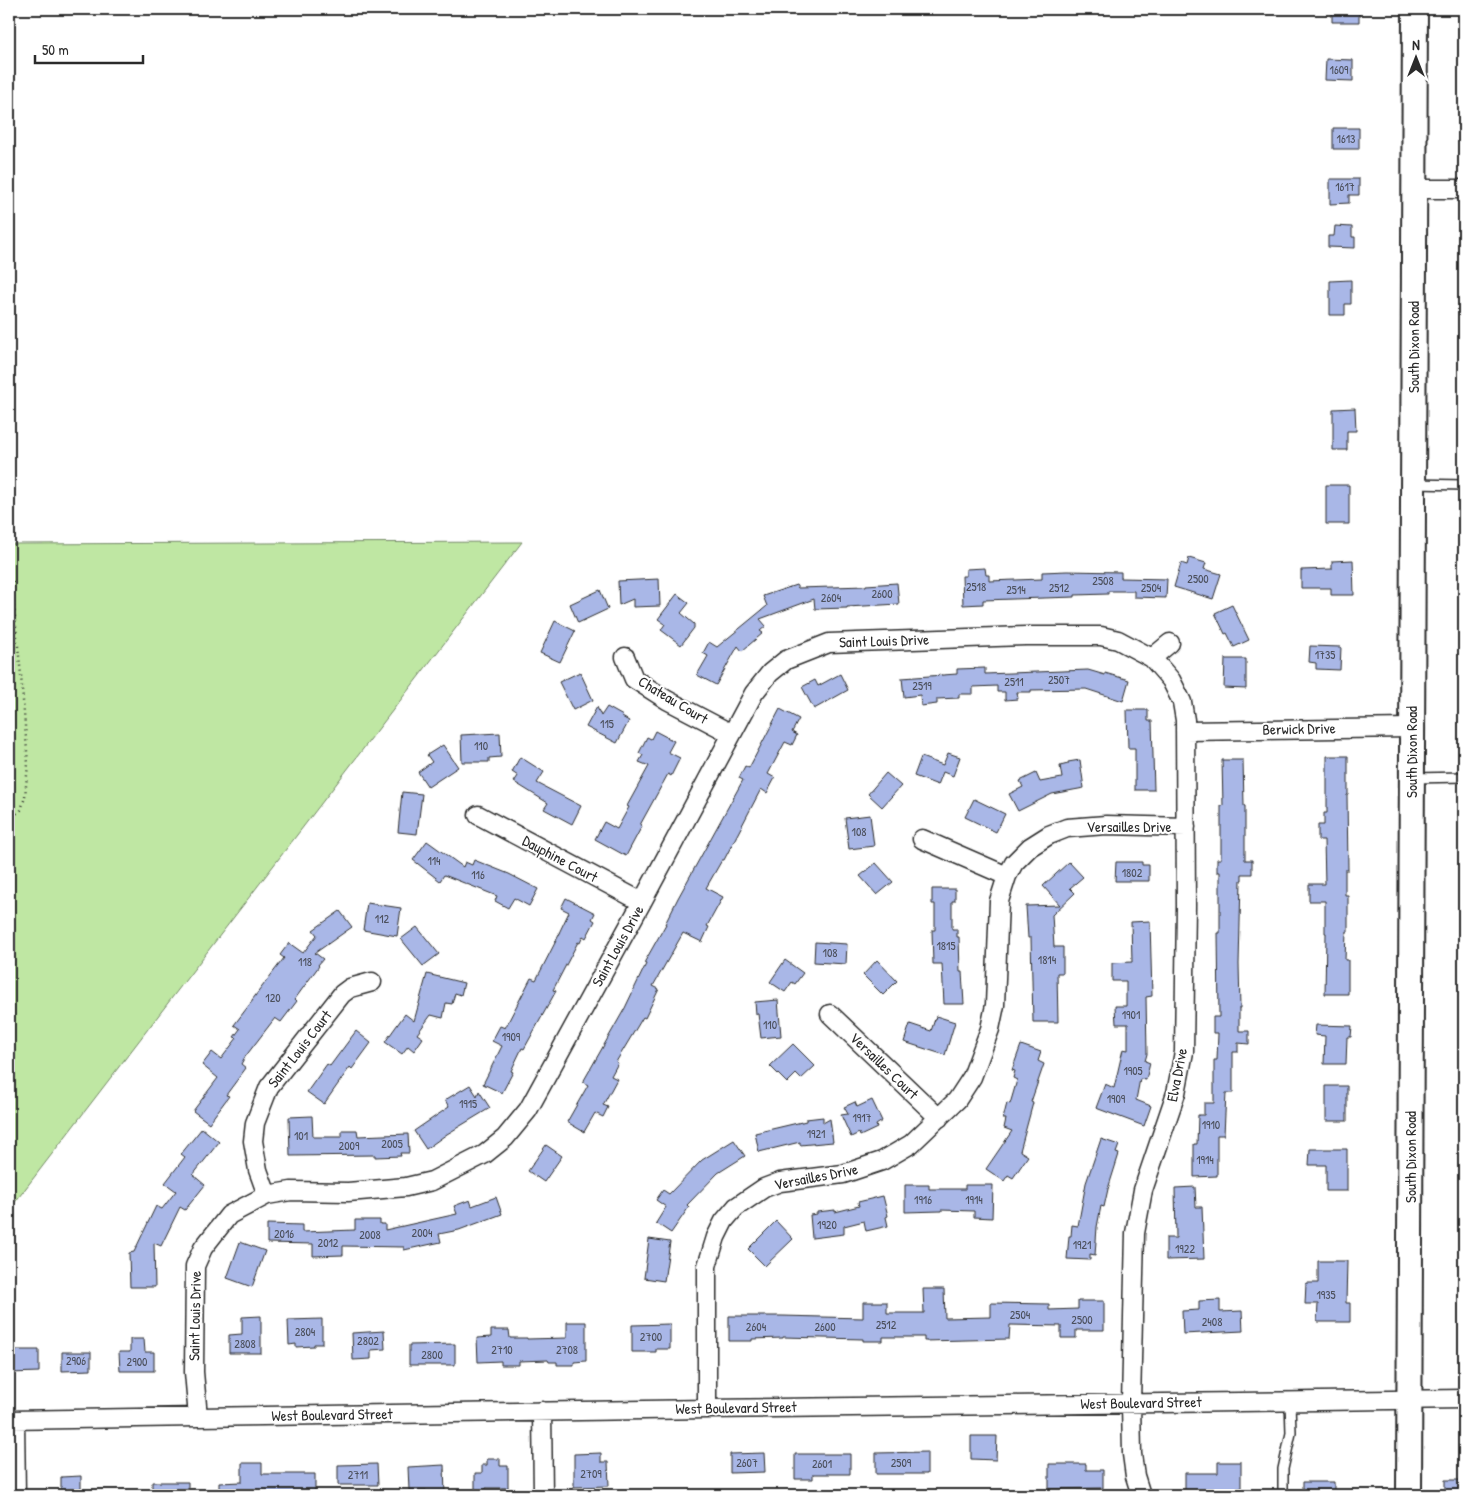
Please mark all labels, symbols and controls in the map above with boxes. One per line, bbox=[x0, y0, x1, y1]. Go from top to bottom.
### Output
scale bar bbox=[35, 32, 142, 64]
north arrow bbox=[1390, 32, 1440, 82]
text: N bbox=[1412, 35, 1420, 54]
text: 50 m bbox=[42, 39, 69, 60]
house number: 1609 bbox=[1330, 61, 1349, 78]
house number: 1613 bbox=[1337, 130, 1355, 147]
house number: 1617 bbox=[1335, 178, 1355, 195]
street label: South Dixon Road bbox=[1403, 301, 1424, 393]
house number: 2500 bbox=[1187, 570, 1209, 587]
house number: 2508 bbox=[1092, 572, 1114, 589]
house number: 2518 bbox=[966, 578, 986, 595]
house number: 2512 bbox=[1049, 579, 1070, 596]
house number: 2504 bbox=[1141, 579, 1162, 596]
house number: 2514 bbox=[1006, 581, 1026, 598]
house number: 2600 bbox=[871, 585, 893, 602]
house number: 2604 bbox=[821, 589, 842, 606]
street label: Saint Louis Drive bbox=[839, 628, 929, 653]
house number: 1735 bbox=[1315, 646, 1335, 663]
street label: Chateau Court bbox=[634, 670, 713, 729]
house number: 2507 bbox=[1048, 671, 1070, 688]
house number: 2511 bbox=[1004, 673, 1024, 690]
house number: 2519 bbox=[912, 677, 932, 694]
street label: South Dixon Road bbox=[1401, 706, 1422, 798]
house number: 115 bbox=[600, 715, 614, 732]
street label: Berwick Drive bbox=[1262, 717, 1336, 740]
house number: 110 bbox=[474, 737, 488, 754]
street label: Versailles Drive bbox=[1086, 816, 1172, 837]
house number: 108 bbox=[852, 823, 866, 840]
street label: Dauphine Court bbox=[519, 830, 602, 888]
house number: 114 bbox=[427, 852, 441, 869]
house number: 1802 bbox=[1122, 864, 1143, 881]
house number: 116 bbox=[471, 866, 485, 883]
street label: Saint Louis Drive bbox=[587, 901, 649, 990]
house number: 112 bbox=[375, 910, 390, 927]
house number: 1815 bbox=[937, 937, 955, 954]
house number: 108 bbox=[823, 944, 837, 961]
house number: 1814 bbox=[1038, 951, 1057, 968]
house number: 118 bbox=[298, 953, 312, 970]
house number: 120 bbox=[265, 989, 281, 1006]
street label: Saint Louis Court bbox=[263, 1005, 337, 1092]
house number: 1901 bbox=[1122, 1006, 1140, 1023]
house number: 110 bbox=[763, 1016, 777, 1033]
house number: 1909 bbox=[502, 1028, 521, 1045]
street label: Versailles Court bbox=[845, 1028, 924, 1104]
street label: Elva Drive bbox=[1161, 1046, 1192, 1104]
house number: 1905 bbox=[1123, 1062, 1143, 1079]
house number: 1909 bbox=[1107, 1090, 1126, 1107]
house number: 1915 bbox=[459, 1095, 477, 1112]
house number: 1917 bbox=[852, 1109, 872, 1126]
street label: South Dixon Road bbox=[1400, 1111, 1421, 1203]
house number: 1910 bbox=[1202, 1116, 1220, 1133]
house number: 1921 bbox=[807, 1125, 825, 1142]
house number: 101 bbox=[294, 1127, 308, 1144]
house number: 2005 bbox=[381, 1135, 403, 1152]
house number: 2009 bbox=[339, 1137, 360, 1154]
house number: 1914 bbox=[1196, 1151, 1214, 1168]
street label: Versailles Drive bbox=[772, 1158, 860, 1195]
house number: 1916 bbox=[914, 1191, 932, 1208]
house number: 1914 bbox=[965, 1191, 983, 1208]
house number: 1920 bbox=[817, 1216, 837, 1233]
house number: 2004 bbox=[412, 1224, 433, 1241]
house number: 2016 bbox=[274, 1225, 294, 1242]
house number: 2008 bbox=[359, 1226, 381, 1243]
house number: 2012 bbox=[318, 1234, 339, 1251]
house number: 1921 bbox=[1073, 1236, 1091, 1253]
house number: 1922 bbox=[1175, 1240, 1195, 1257]
street label: Saint Louis Drive bbox=[183, 1271, 206, 1361]
house number: 1935 bbox=[1316, 1286, 1336, 1303]
house number: 2504 bbox=[1010, 1306, 1031, 1323]
house number: 2500 bbox=[1071, 1311, 1093, 1328]
house number: 2408 bbox=[1202, 1313, 1222, 1330]
house number: 2512 bbox=[876, 1316, 897, 1333]
house number: 2604 bbox=[746, 1318, 767, 1335]
house number: 2600 bbox=[814, 1318, 836, 1335]
house number: 2804 bbox=[295, 1323, 316, 1340]
house number: 2700 bbox=[640, 1328, 662, 1345]
house number: 2802 bbox=[357, 1332, 379, 1349]
house number: 2808 bbox=[234, 1335, 256, 1352]
house number: 2710 bbox=[491, 1341, 513, 1358]
house number: 2708 bbox=[556, 1341, 578, 1358]
house number: 2800 bbox=[421, 1346, 443, 1363]
house number: 2906 bbox=[66, 1352, 86, 1369]
house number: 2900 bbox=[127, 1353, 147, 1370]
street label: West Boulevard Street bbox=[1080, 1391, 1203, 1414]
street label: West Boulevard Street bbox=[675, 1396, 798, 1419]
street label: West Boulevard Street bbox=[271, 1403, 394, 1426]
house number: 2607 bbox=[736, 1454, 758, 1471]
house number: 2509 bbox=[891, 1454, 912, 1471]
house number: 2601 bbox=[812, 1455, 832, 1472]
house number: 2709 bbox=[580, 1465, 602, 1482]
house number: 2711 bbox=[348, 1466, 368, 1483]

